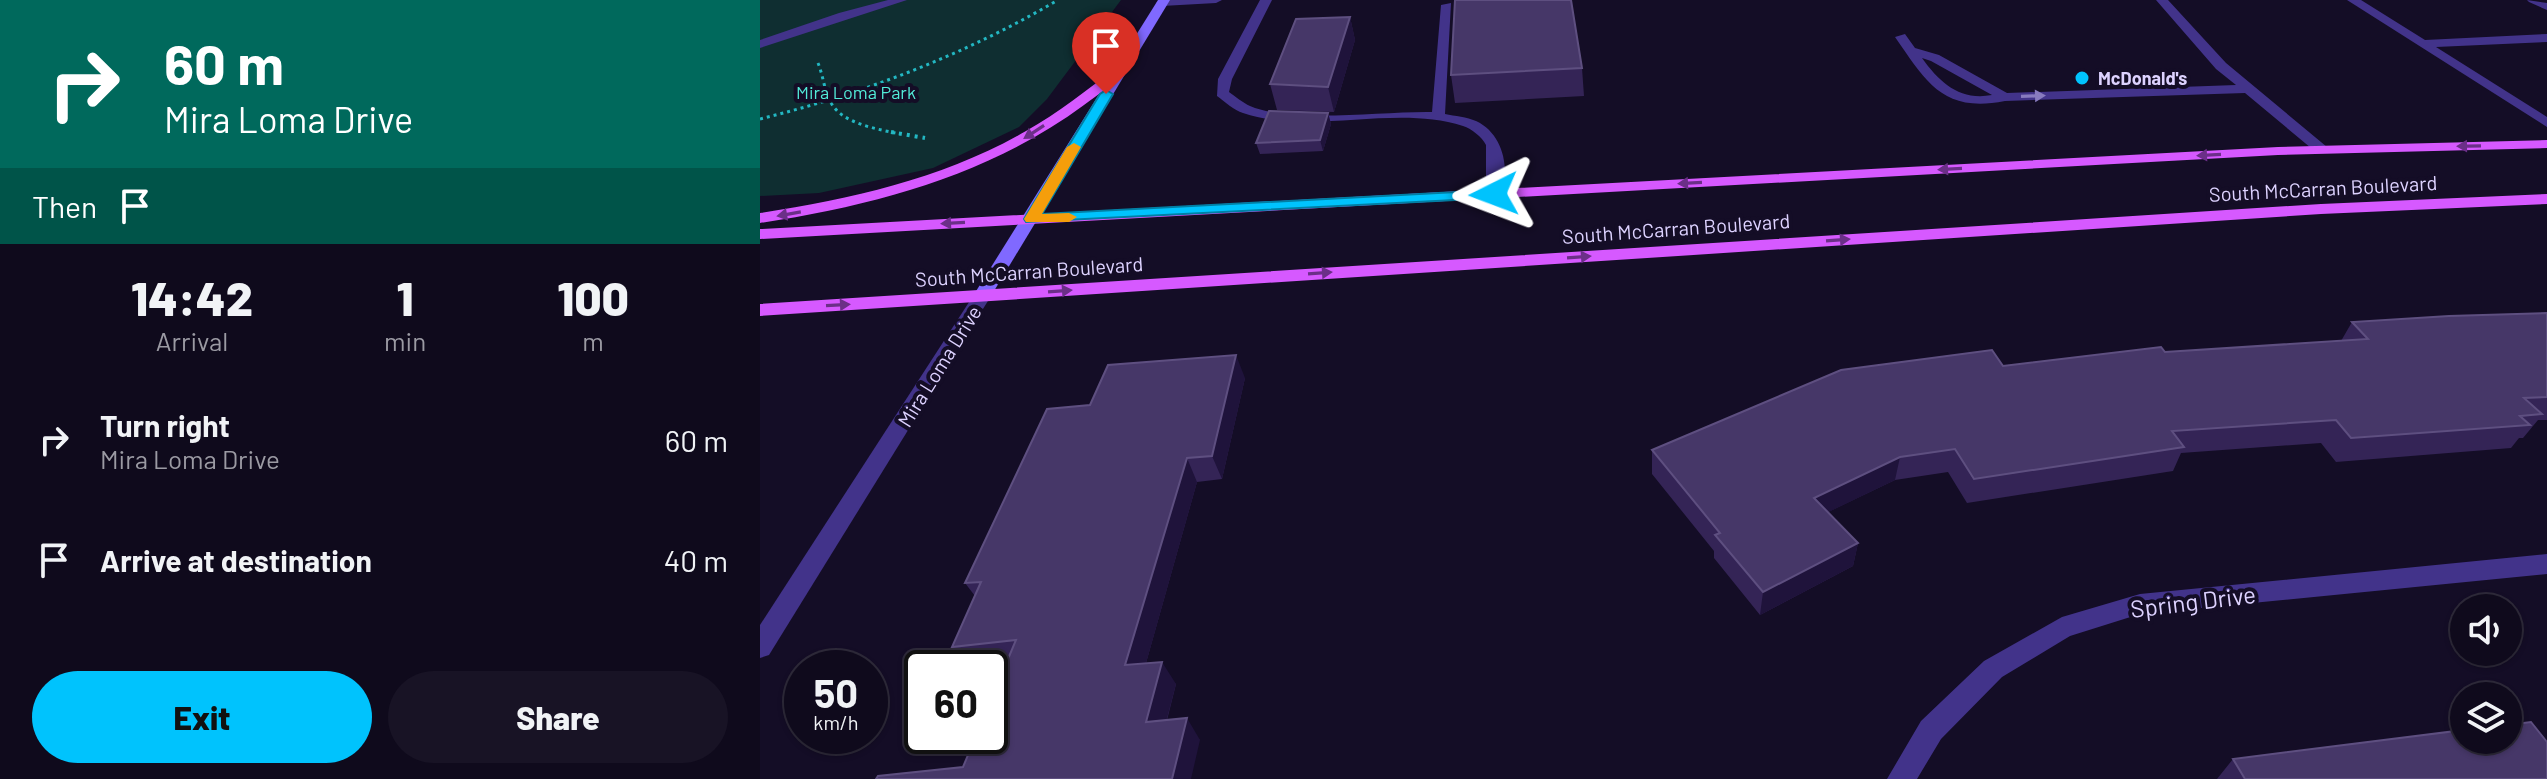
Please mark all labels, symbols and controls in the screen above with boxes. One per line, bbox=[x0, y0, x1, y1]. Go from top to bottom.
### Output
pin bbox=[1072, 12, 1140, 94]
icon: arrive bbox=[1084, 24, 1128, 68]
text: 60 m bbox=[164, 29, 284, 96]
icon: right bbox=[32, 32, 136, 136]
place label: McDonald's bbox=[2098, 67, 2187, 89]
marker: McDonald's bbox=[2073, 69, 2091, 87]
park label: Mira Loma Park bbox=[796, 81, 916, 103]
one-way arrow bbox=[2021, 90, 2046, 102]
text: Mira Loma Drive bbox=[164, 97, 413, 140]
one-way arrow bbox=[1023, 124, 1045, 139]
one-way arrow bbox=[2456, 140, 2481, 152]
one-way arrow bbox=[2196, 148, 2221, 161]
position arrow bbox=[1452, 152, 1536, 236]
one-way arrow bbox=[1937, 163, 1962, 176]
street label: South McCarran Boulevard bbox=[2208, 170, 2438, 206]
one-way arrow bbox=[1677, 177, 1702, 190]
icon: arrive bbox=[113, 184, 157, 228]
text: Then bbox=[32, 188, 97, 224]
one-way arrow bbox=[776, 208, 801, 220]
street label: South McCarran Boulevard bbox=[1561, 208, 1791, 248]
one-way arrow bbox=[940, 217, 966, 230]
one-way arrow bbox=[1826, 233, 1851, 246]
one-way arrow bbox=[1567, 250, 1592, 263]
street label: South McCarran Boulevard bbox=[914, 251, 1144, 291]
one-way arrow bbox=[1308, 267, 1333, 280]
text: 14:42 bbox=[131, 268, 253, 326]
text: 1 bbox=[397, 268, 414, 326]
text: 100 bbox=[557, 268, 629, 326]
one-way arrow bbox=[1048, 284, 1073, 297]
one-way arrow bbox=[826, 298, 851, 311]
street label: Mira Loma Drive bbox=[892, 301, 986, 431]
text: Arrival bbox=[156, 325, 228, 356]
text: min bbox=[384, 325, 426, 356]
text: m bbox=[582, 325, 604, 356]
text: Turn right bbox=[100, 407, 230, 443]
icon: right bbox=[32, 418, 76, 462]
text: 60 m bbox=[665, 422, 728, 458]
text: Mira Loma Drive bbox=[100, 443, 280, 474]
icon: arrive bbox=[32, 538, 76, 582]
text: Arrive at destination bbox=[100, 542, 372, 578]
text: 40 m bbox=[664, 542, 728, 578]
street label: Spring Drive bbox=[2129, 579, 2257, 623]
map controls bbox=[2450, 594, 2522, 754]
button: sound bbox=[2450, 594, 2522, 666]
speed limit sign: 60 bbox=[904, 650, 1008, 754]
text: 50 bbox=[814, 668, 858, 716]
button: Exit bbox=[32, 671, 372, 763]
button: Share bbox=[388, 671, 728, 763]
button: layers bbox=[2450, 682, 2522, 754]
text: km/h bbox=[813, 710, 859, 734]

